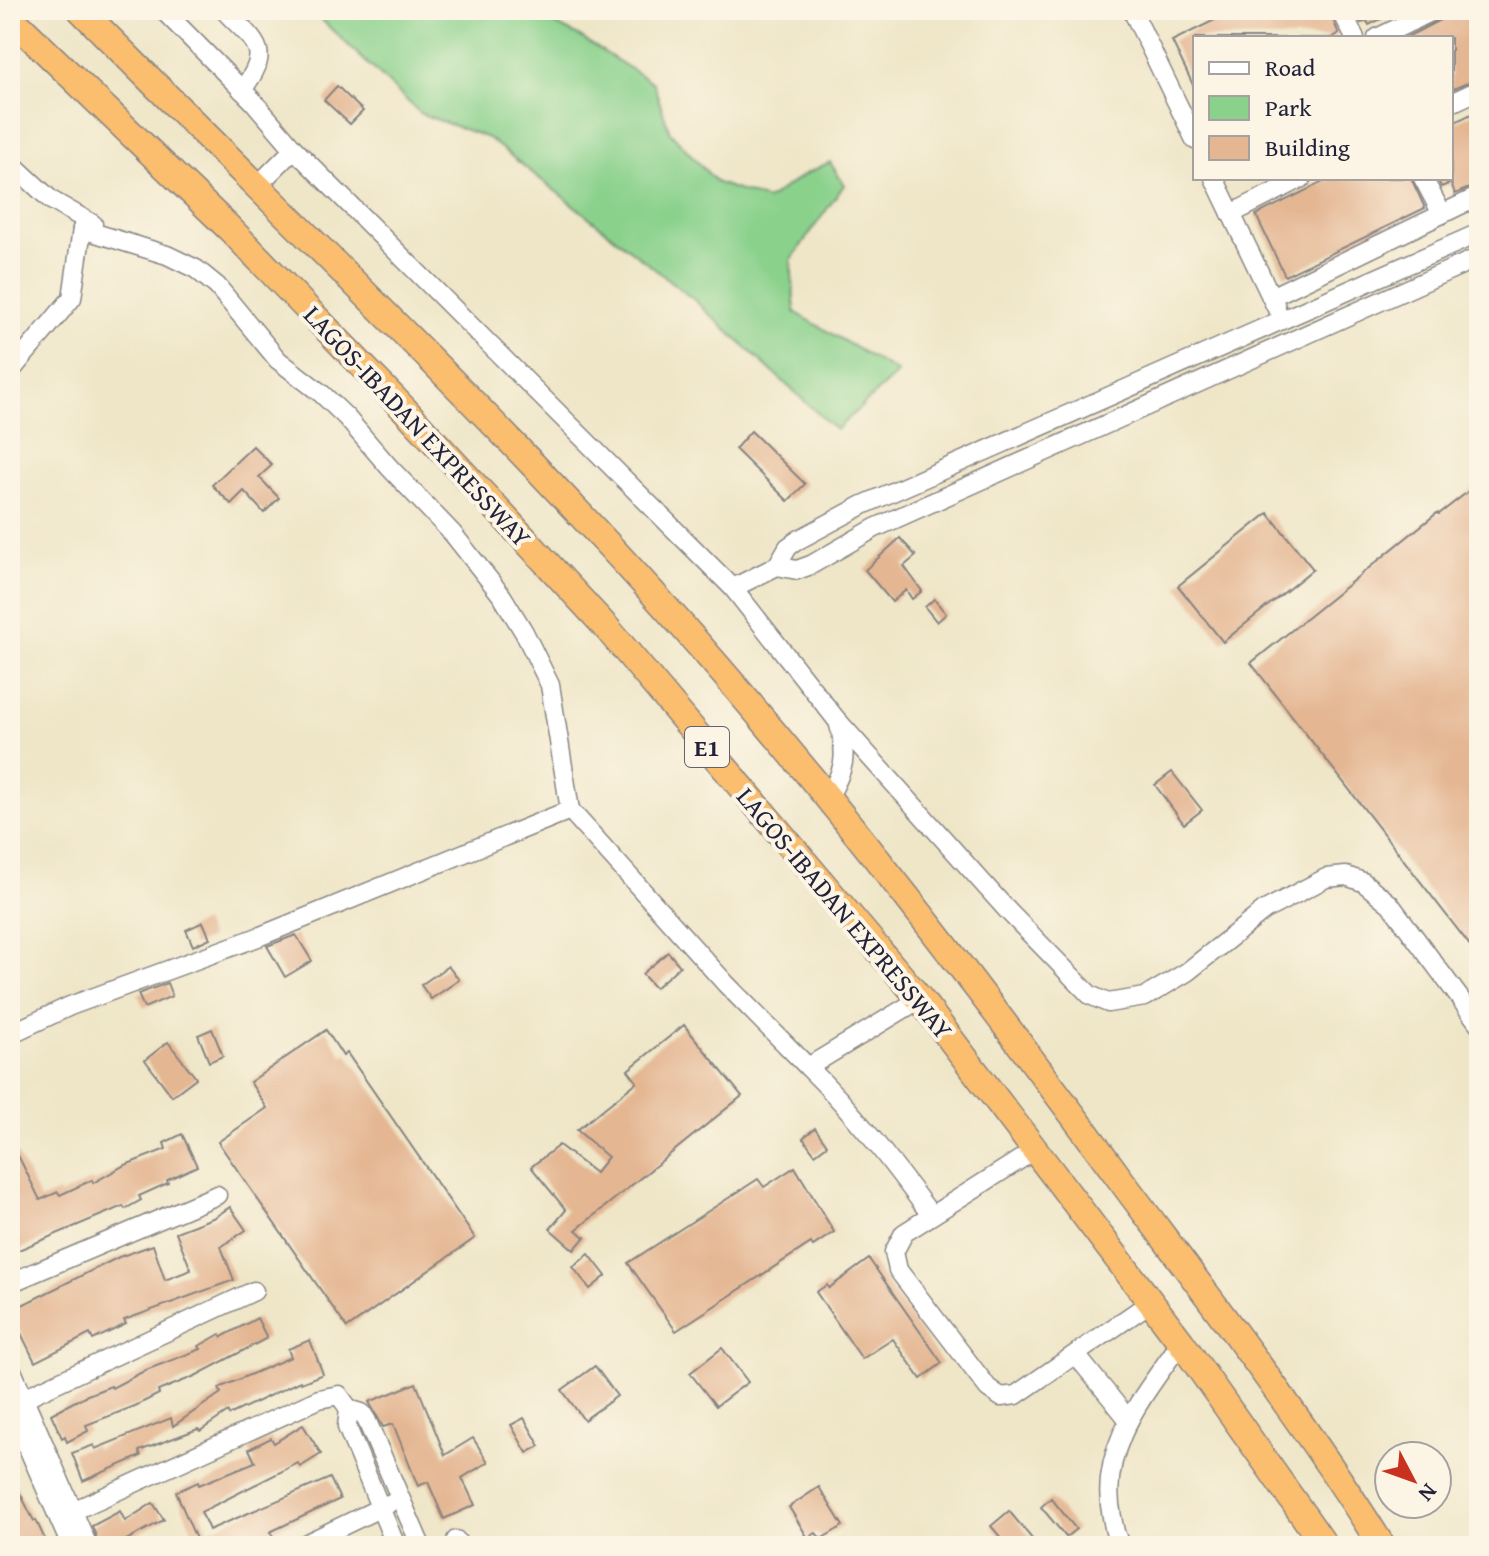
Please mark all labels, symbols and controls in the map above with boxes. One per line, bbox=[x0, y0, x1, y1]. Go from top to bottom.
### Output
legend bbox=[1193, 36, 1453, 180]
text: Road bbox=[1265, 50, 1315, 85]
text: Park bbox=[1265, 90, 1312, 125]
text: Building bbox=[1265, 130, 1350, 165]
street label: LAGOS-IBADAN EXPRESSWAY bbox=[295, 296, 541, 556]
road number: E1 bbox=[685, 727, 729, 767]
street label: LAGOS-IBADAN EXPRESSWAY bbox=[728, 778, 963, 1048]
north arrow bbox=[1373, 1440, 1453, 1520]
text: N bbox=[1411, 1477, 1445, 1509]

